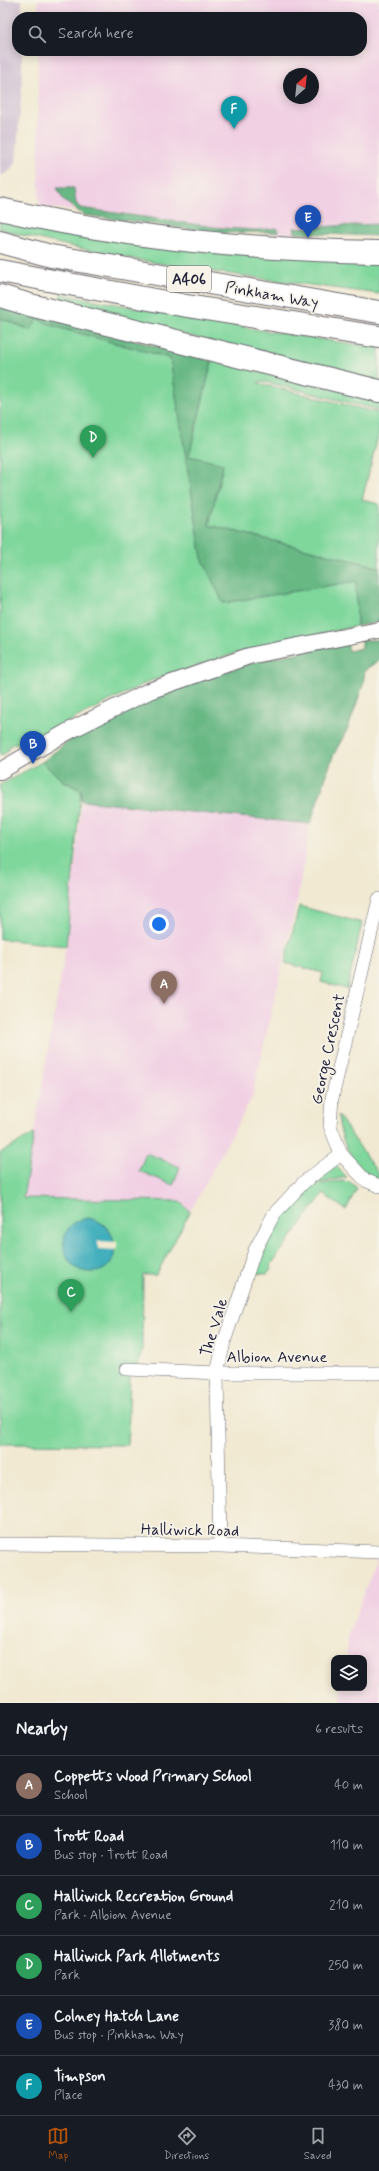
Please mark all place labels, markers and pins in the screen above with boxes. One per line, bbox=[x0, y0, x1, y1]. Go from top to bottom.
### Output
pin: F bbox=[221, 96, 247, 129]
pin: E bbox=[295, 205, 321, 238]
pin: D bbox=[80, 425, 106, 458]
pin: B bbox=[20, 731, 46, 764]
pin: A bbox=[151, 971, 177, 1004]
pin: C bbox=[58, 1279, 84, 1312]

